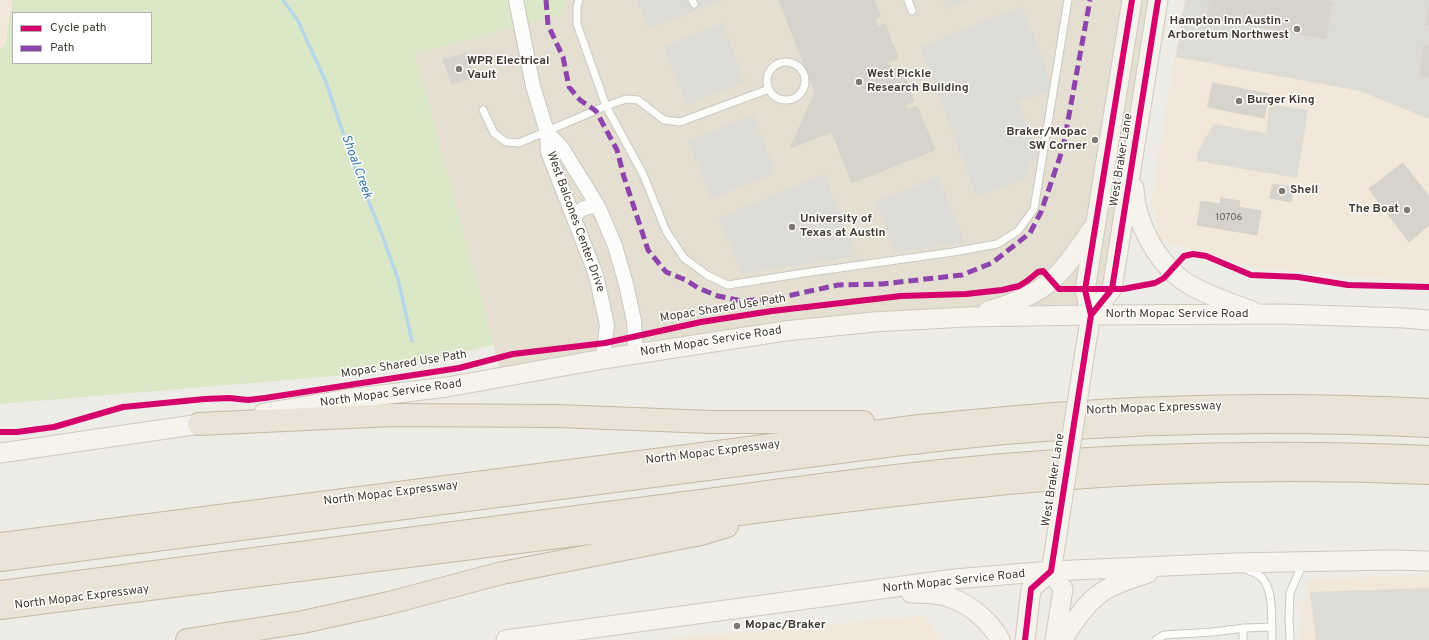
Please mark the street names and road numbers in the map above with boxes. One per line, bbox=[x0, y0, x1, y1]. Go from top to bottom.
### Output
street label: West Braker Lane bbox=[1108, 112, 1136, 208]
street label: West Balcones Center Drive bbox=[543, 150, 607, 294]
street label: Mopac Shared Use Path bbox=[659, 292, 787, 326]
street label: North Mopac Service Road bbox=[1105, 308, 1249, 322]
street label: North Mopac Service Road bbox=[639, 324, 783, 360]
street label: Mopac Shared Use Path bbox=[340, 348, 468, 382]
street label: North Mopac Service Road bbox=[319, 377, 463, 411]
street label: North Mopac Expressway bbox=[1086, 399, 1222, 419]
street label: West Braker Lane bbox=[1040, 432, 1068, 528]
street label: North Mopac Expressway bbox=[645, 438, 781, 468]
street label: North Mopac Expressway bbox=[323, 479, 459, 509]
street label: North Mopac Service Road bbox=[882, 567, 1026, 597]
street label: North Mopac Expressway bbox=[14, 583, 150, 613]

